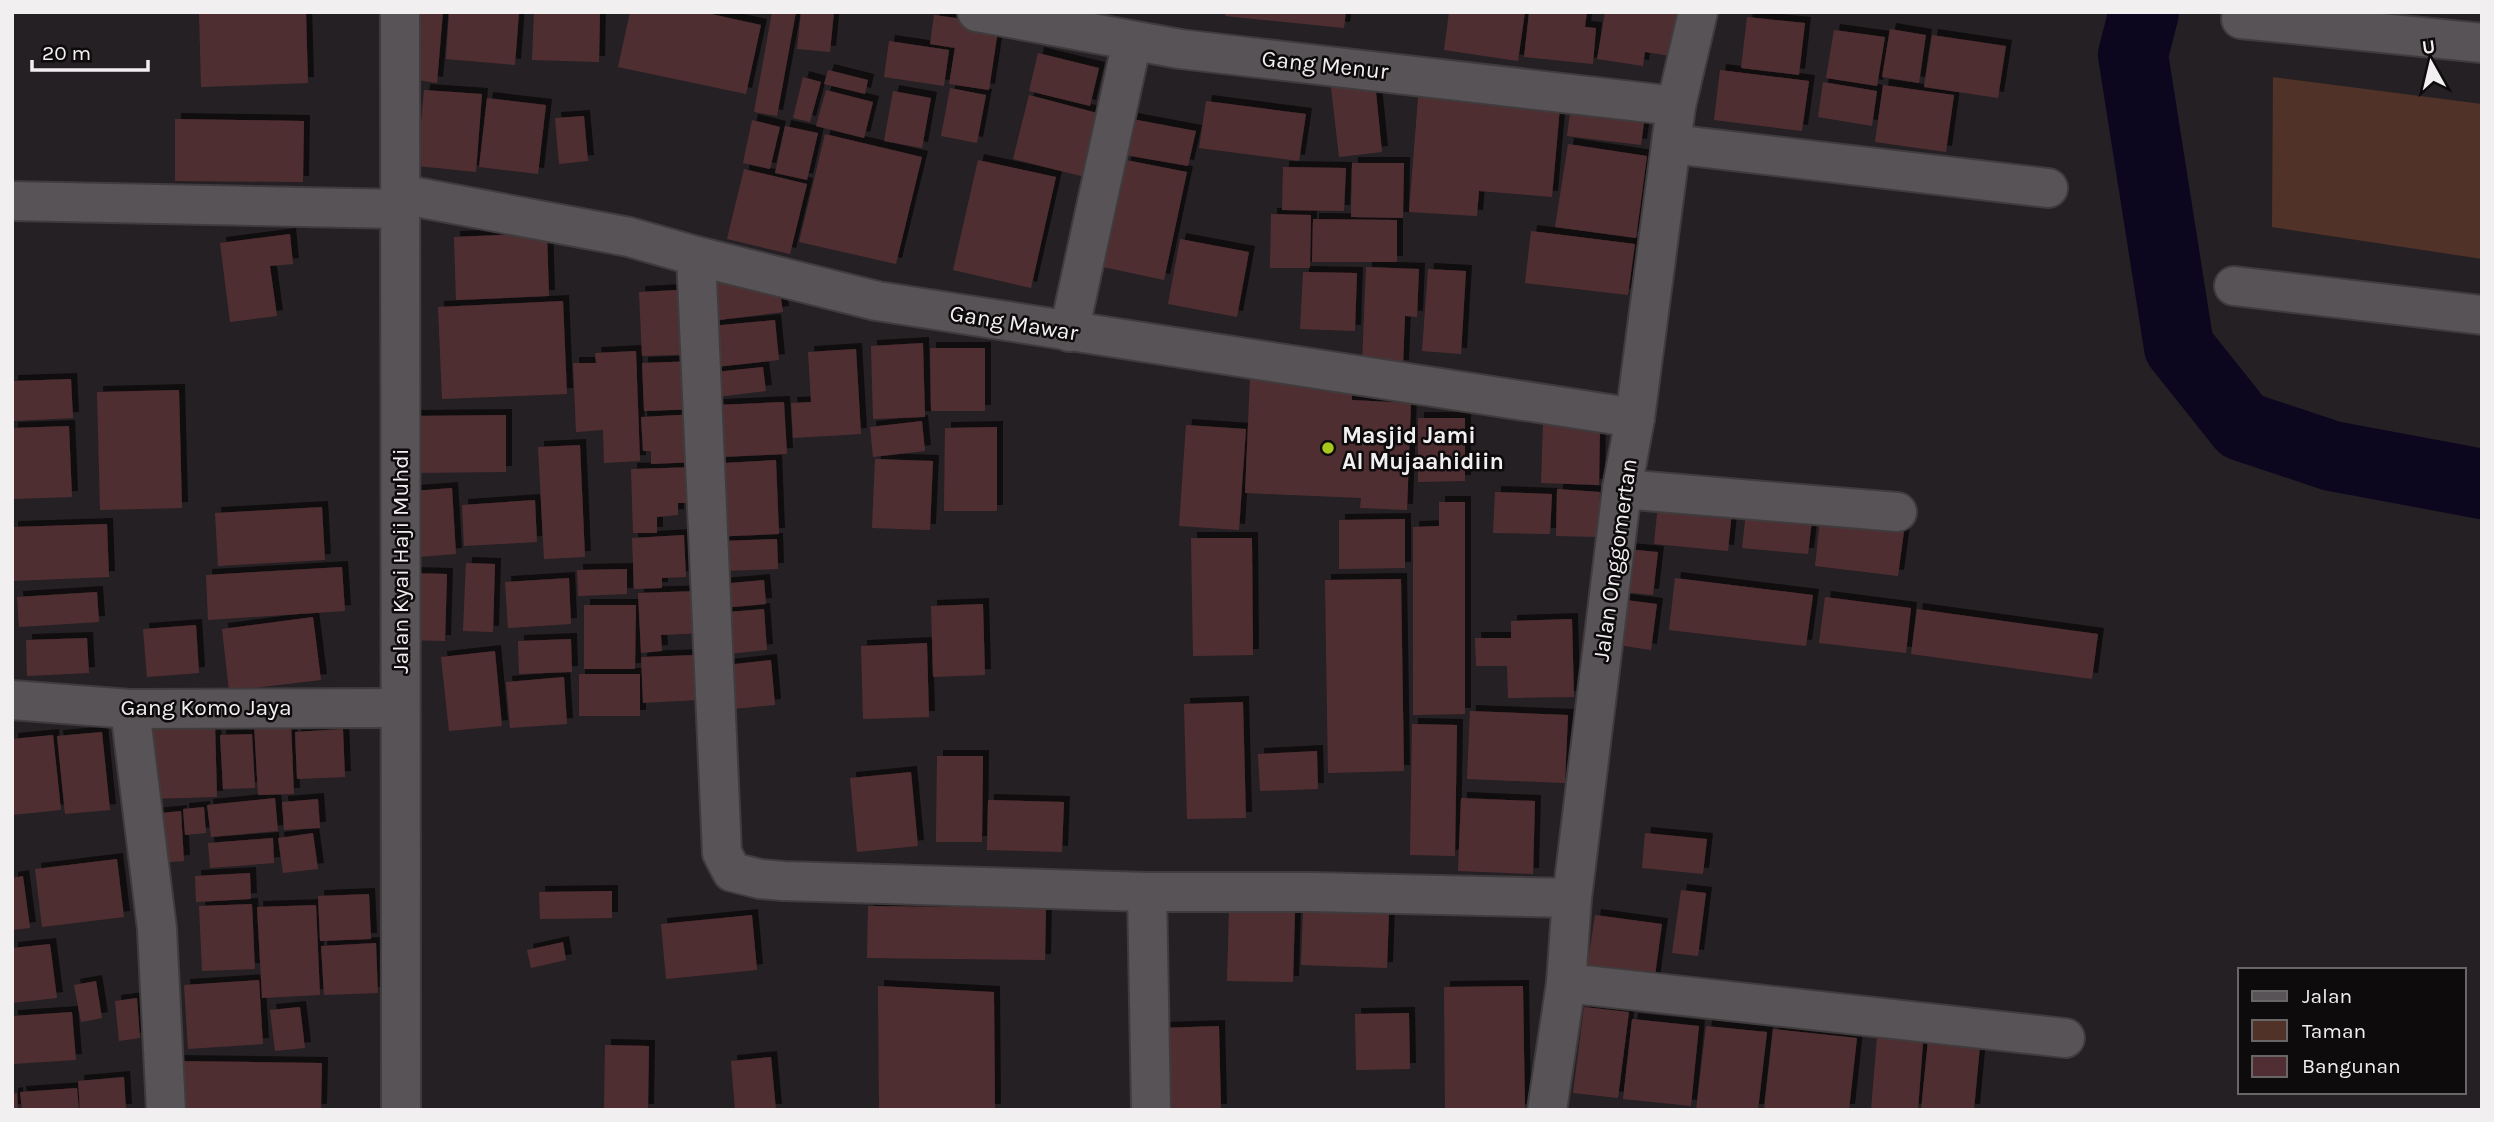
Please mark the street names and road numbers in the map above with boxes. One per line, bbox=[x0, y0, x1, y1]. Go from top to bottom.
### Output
street label: Gang Menur bbox=[1260, 45, 1390, 85]
street label: Gang Mawar bbox=[948, 300, 1081, 347]
street label: Jalan Kyai Haji Muhdi bbox=[387, 448, 414, 674]
street label: Jalan Onggomertan bbox=[1587, 457, 1643, 663]
street label: Gang Komo Jaya bbox=[120, 694, 292, 721]

